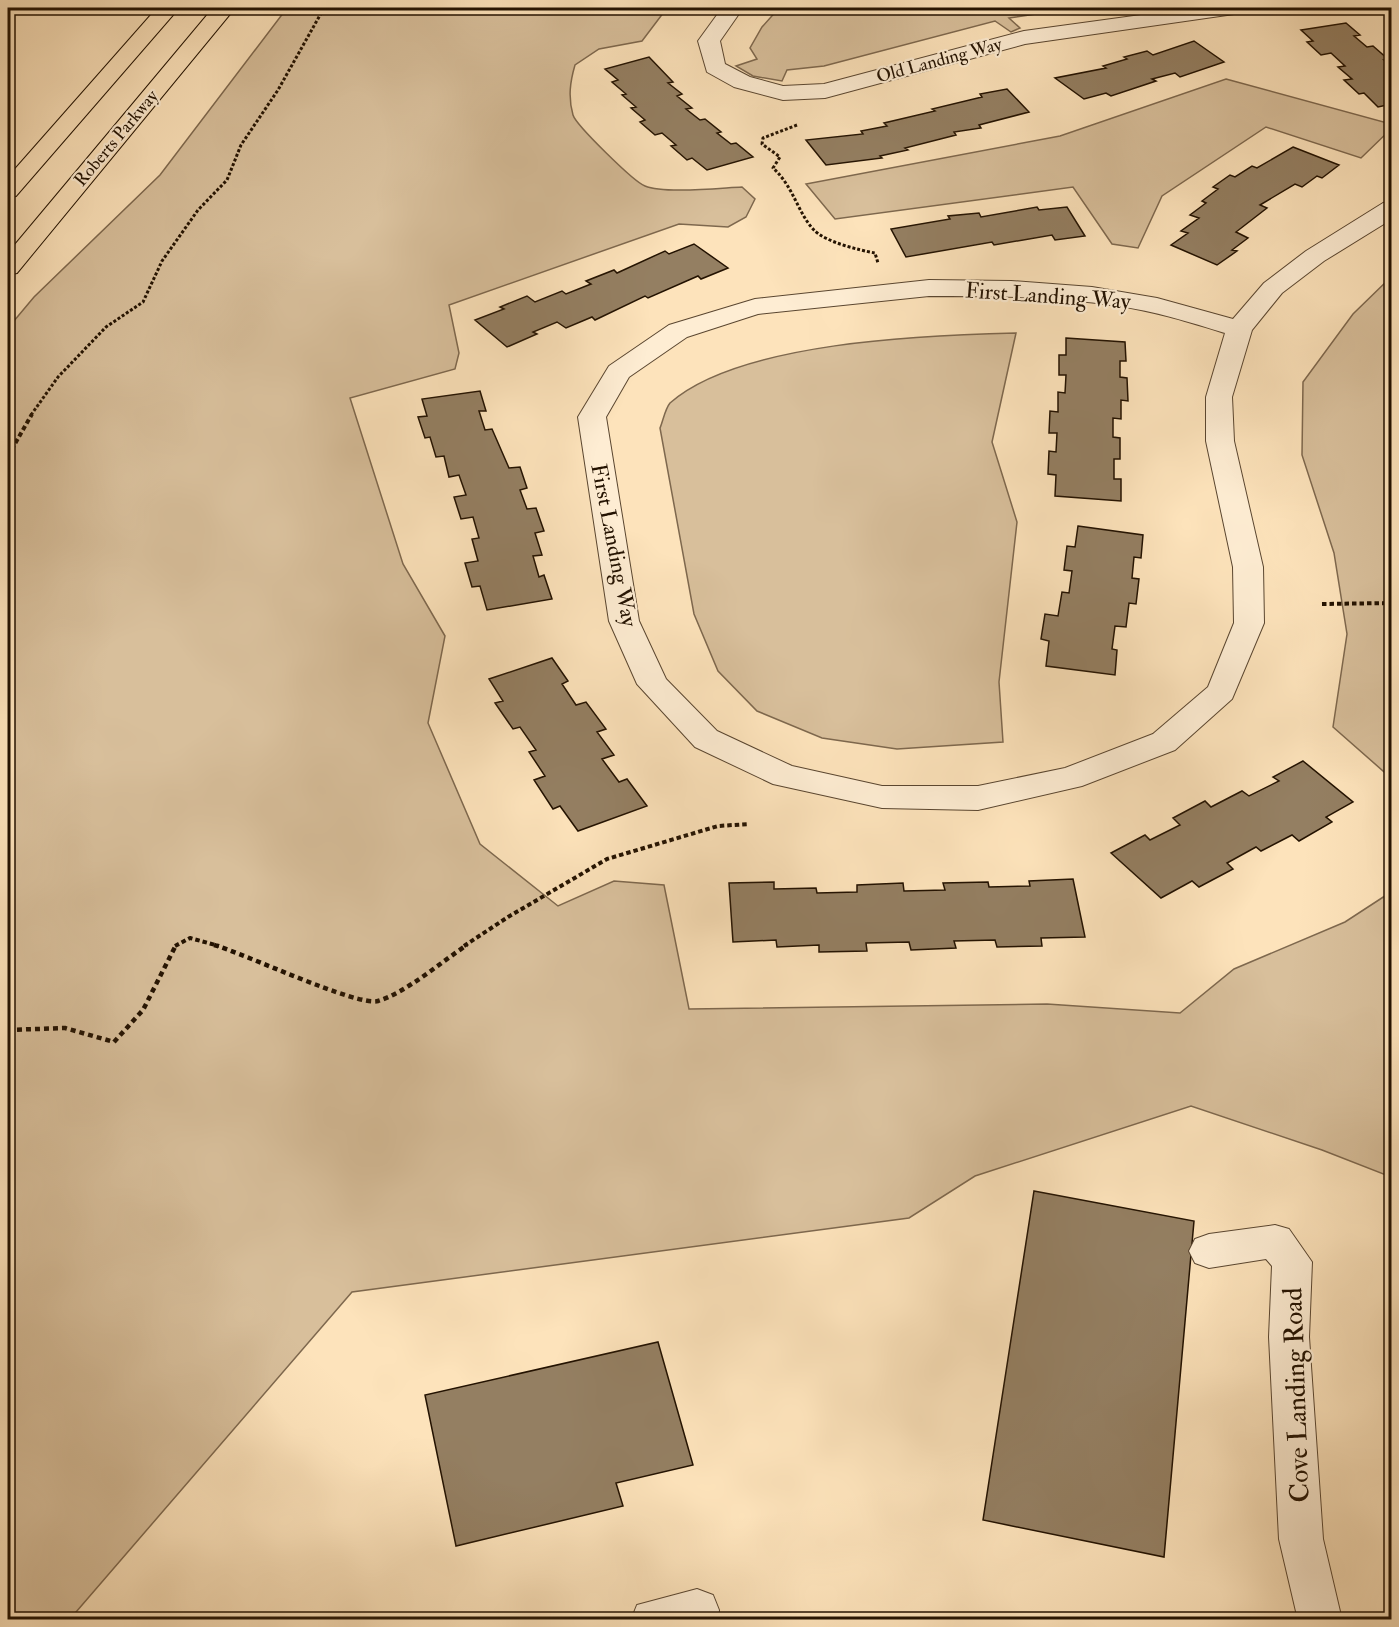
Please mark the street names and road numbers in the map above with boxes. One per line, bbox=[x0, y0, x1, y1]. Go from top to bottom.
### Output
street label: Old Landing Way bbox=[874, 32, 1005, 88]
street label: Roberts Parkway bbox=[69, 85, 164, 191]
street label: First Landing Way bbox=[964, 276, 1132, 316]
street label: First Landing Way bbox=[584, 461, 644, 629]
street label: Cove Landing Road bbox=[1276, 1287, 1317, 1503]

